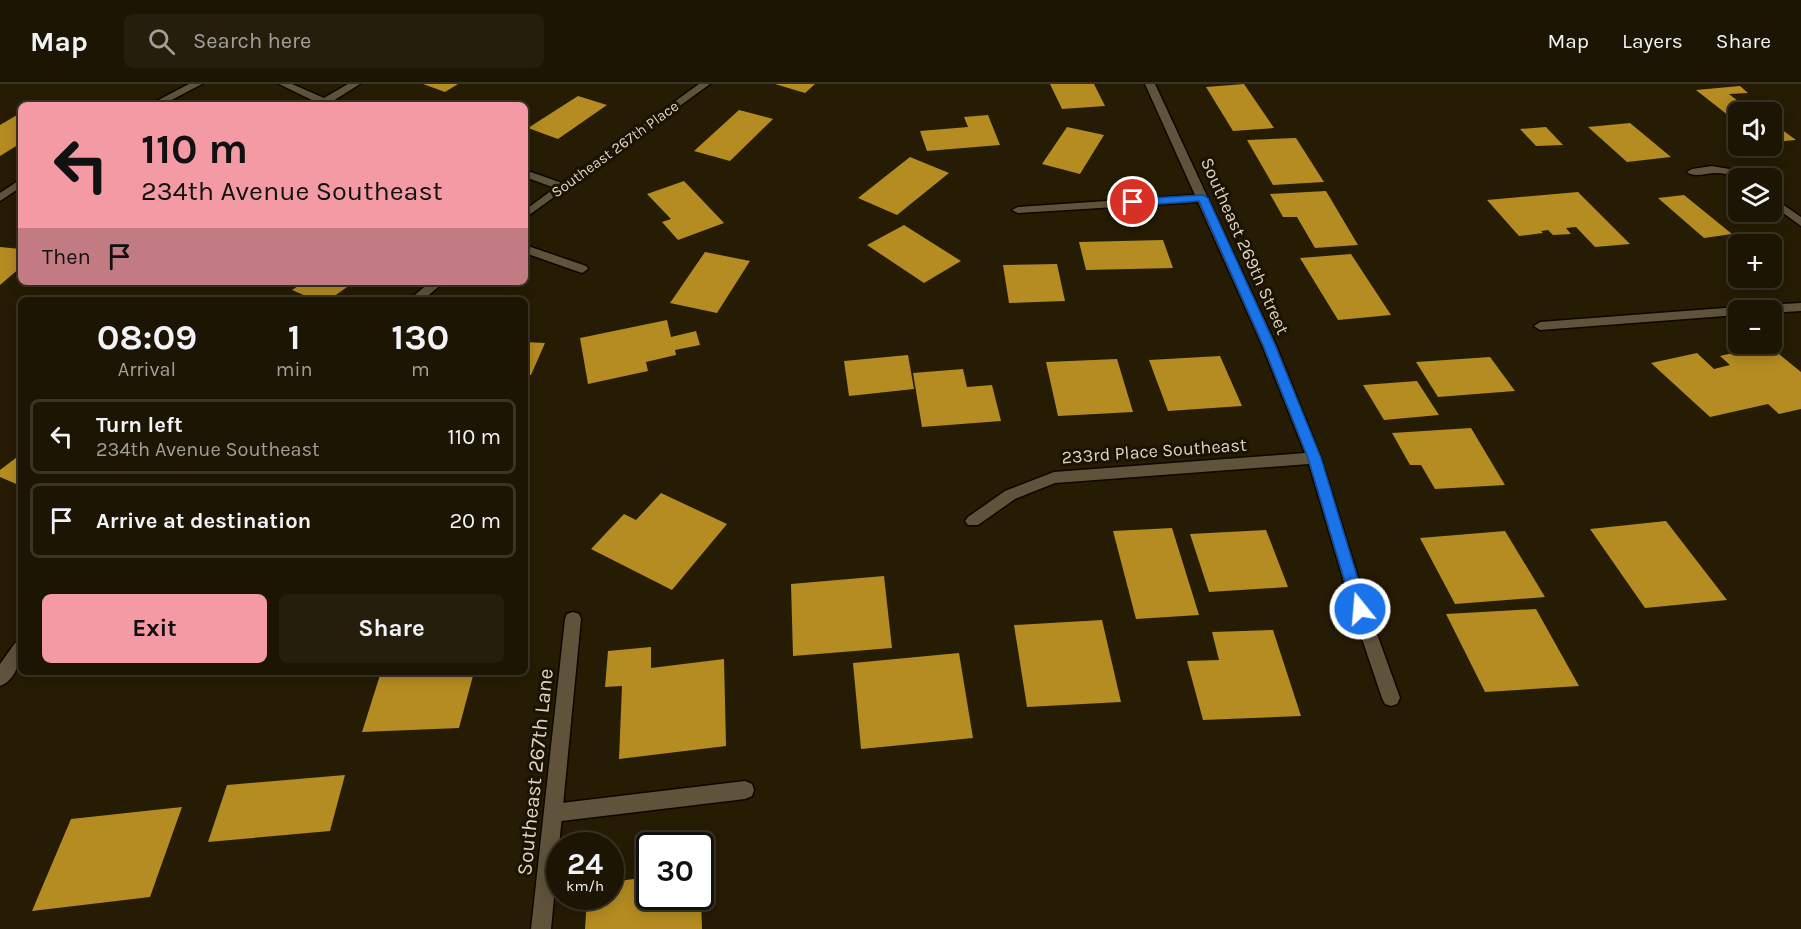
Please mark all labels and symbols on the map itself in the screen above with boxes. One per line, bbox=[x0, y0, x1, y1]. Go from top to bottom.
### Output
street label: Southeast 267th Place bbox=[548, 97, 682, 201]
street label: Southeast 269th Street bbox=[1196, 154, 1294, 338]
pin bbox=[1107, 176, 1158, 227]
street label: 233rd Place Southeast bbox=[1061, 434, 1248, 468]
position arrow bbox=[1328, 577, 1392, 641]
street label: Southeast 267th Lane bbox=[512, 667, 558, 877]
speed limit sign: 30 bbox=[636, 832, 714, 910]

